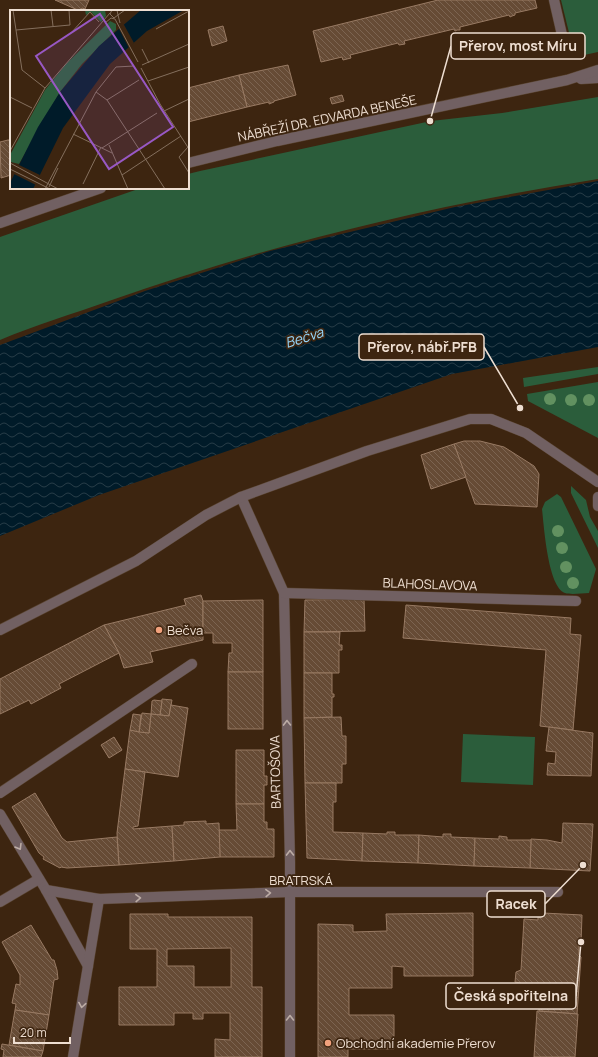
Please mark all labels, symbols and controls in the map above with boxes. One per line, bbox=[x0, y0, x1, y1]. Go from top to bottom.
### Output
inset map bbox=[10, 10, 189, 189]
callout: Přerov, most Míru bbox=[451, 33, 585, 59]
text: Přerov, most Míru bbox=[459, 36, 577, 55]
street label: NÁBŘEŽÍ DR. EDVARDA BENEŠE bbox=[236, 90, 418, 146]
water label: Bečva bbox=[283, 322, 327, 352]
callout: Přerov, nábř.PFB bbox=[359, 334, 484, 360]
text: Přerov, nábř.PFB bbox=[367, 337, 477, 356]
street label: BLAHOSLAVOVA bbox=[382, 573, 478, 595]
place label: Bečva bbox=[167, 621, 203, 639]
marker: Bečva bbox=[154, 625, 164, 635]
one-way arrow bbox=[283, 720, 291, 726]
street label: BARTOŠOVA bbox=[265, 735, 285, 809]
one-way arrow bbox=[15, 843, 22, 850]
one-way arrow bbox=[286, 850, 294, 856]
street label: BRATRSKÁ bbox=[269, 871, 333, 889]
one-way arrow bbox=[265, 889, 271, 897]
callout: Racek bbox=[487, 891, 545, 917]
one-way arrow bbox=[135, 893, 141, 902]
text: Racek bbox=[495, 894, 537, 913]
callout: Česká spořitelna bbox=[446, 983, 576, 1009]
text: Česká spořitelna bbox=[454, 986, 568, 1005]
one-way arrow bbox=[78, 1002, 87, 1008]
one-way arrow bbox=[286, 1015, 294, 1021]
scale bar bbox=[14, 1019, 70, 1045]
text: 20 m bbox=[20, 1024, 47, 1041]
place label: Obchodní akademie Přerov bbox=[336, 1034, 496, 1052]
marker: Obchodní akademie Přerov bbox=[323, 1038, 333, 1048]

